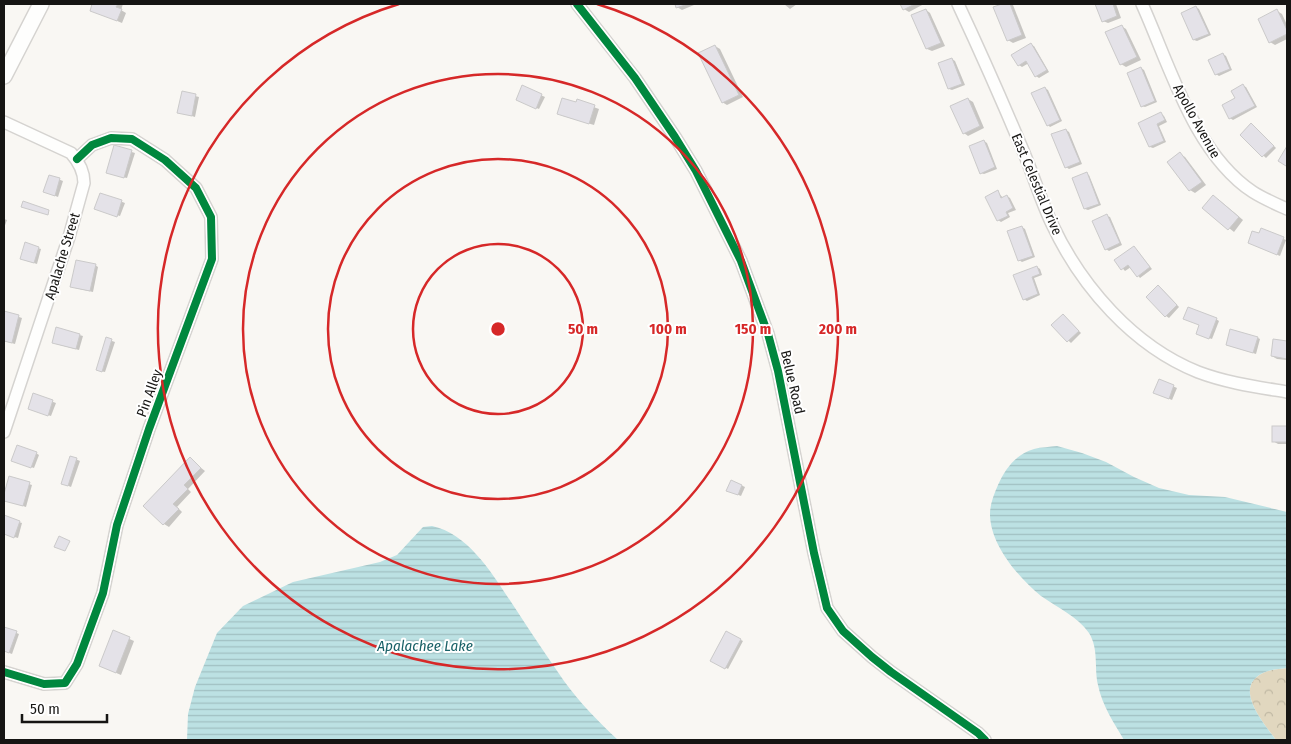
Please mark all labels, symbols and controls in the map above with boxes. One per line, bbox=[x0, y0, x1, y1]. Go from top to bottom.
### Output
street label: Apollo Avenue bbox=[1169, 81, 1224, 161]
street label: East Celestial Drive bbox=[1007, 131, 1066, 238]
street label: Apalache Street bbox=[41, 210, 84, 302]
centre of rings bbox=[489, 320, 507, 338]
text: 50 m bbox=[568, 320, 598, 338]
text: 100 m bbox=[649, 320, 687, 338]
text: 150 m bbox=[735, 320, 771, 338]
text: 200 m bbox=[818, 320, 857, 338]
street label: Belue Road bbox=[777, 349, 808, 416]
street label: Pin Alley bbox=[133, 366, 166, 419]
water label: Apalachee Lake bbox=[376, 637, 473, 655]
scale bar bbox=[22, 692, 108, 724]
text: 50 m bbox=[30, 700, 60, 718]

